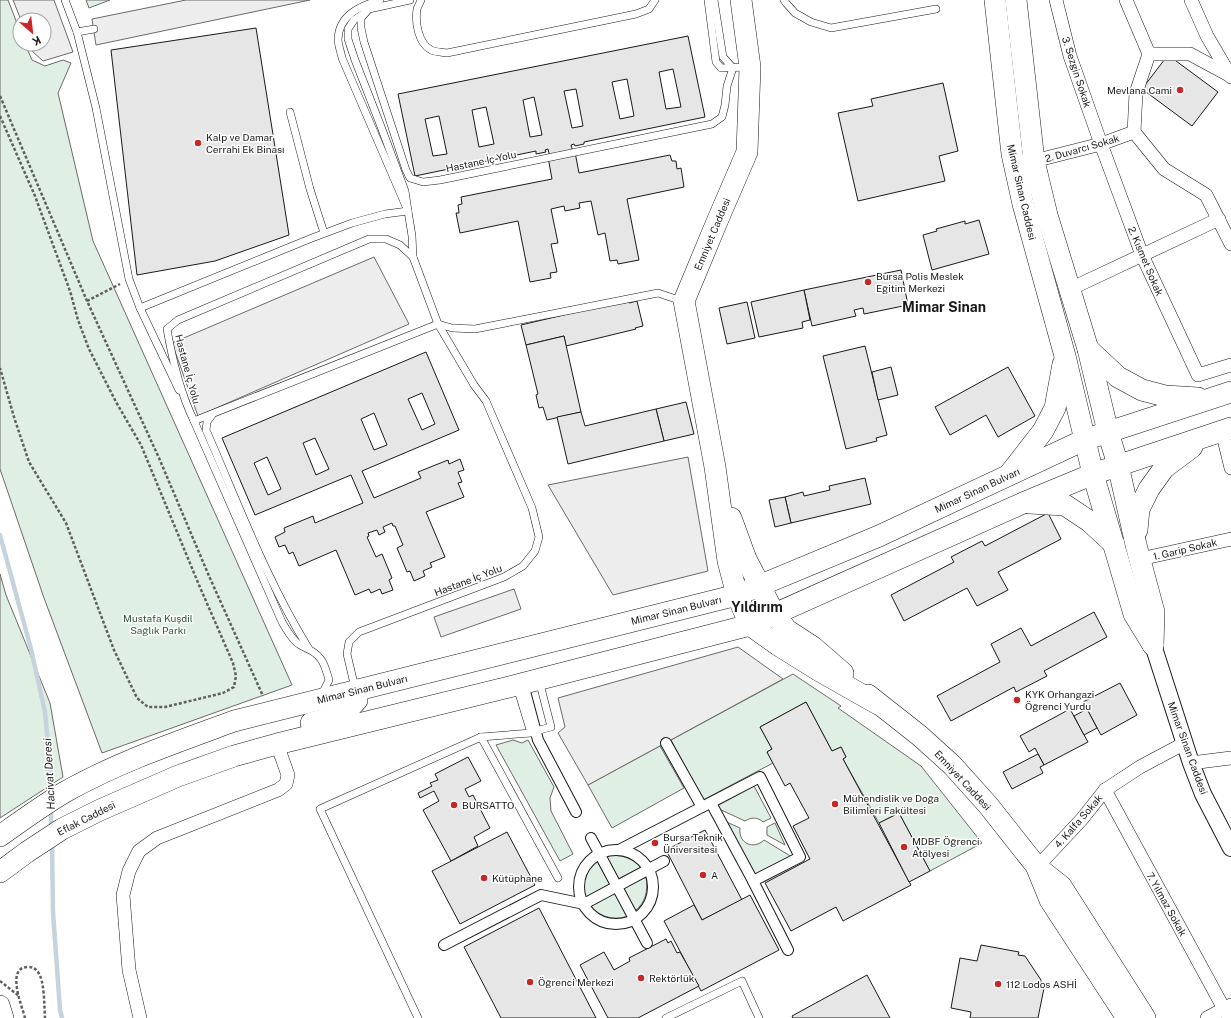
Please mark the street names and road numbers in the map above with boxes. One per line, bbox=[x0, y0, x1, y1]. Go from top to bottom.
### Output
street label: 3. Sezgin Sokak bbox=[1060, 35, 1094, 109]
street label: 2. Duvarcı Sokak bbox=[1043, 132, 1121, 164]
street label: Mimar Sinan Caddesi bbox=[1005, 143, 1039, 241]
street label: Hastane İç Yolu bbox=[445, 148, 517, 174]
street label: Emniyet Caddesi bbox=[691, 196, 733, 272]
street label: 2. Kısmet Sokak bbox=[1126, 224, 1166, 298]
street label: Hastane İç Yolu bbox=[173, 333, 203, 405]
street label: Mimar Sinan Bulvarı bbox=[932, 465, 1022, 515]
street label: 1. Garip Sokak bbox=[1152, 536, 1219, 562]
street label: Hastane İç Yolu bbox=[432, 562, 504, 598]
street label: Mimar Sinan Bulvarı bbox=[630, 593, 722, 627]
street label: Mimar Sinan Bulvarı bbox=[316, 672, 408, 706]
street label: Mimar Sinan Caddesi bbox=[1166, 700, 1210, 796]
street label: Emniyet Caddesi bbox=[932, 748, 994, 812]
street label: 4. Kalfa Sokak bbox=[1052, 792, 1105, 850]
street label: Eflak Caddesi bbox=[55, 798, 117, 838]
street label: 7. Yılmaz Sokak bbox=[1145, 870, 1190, 938]

